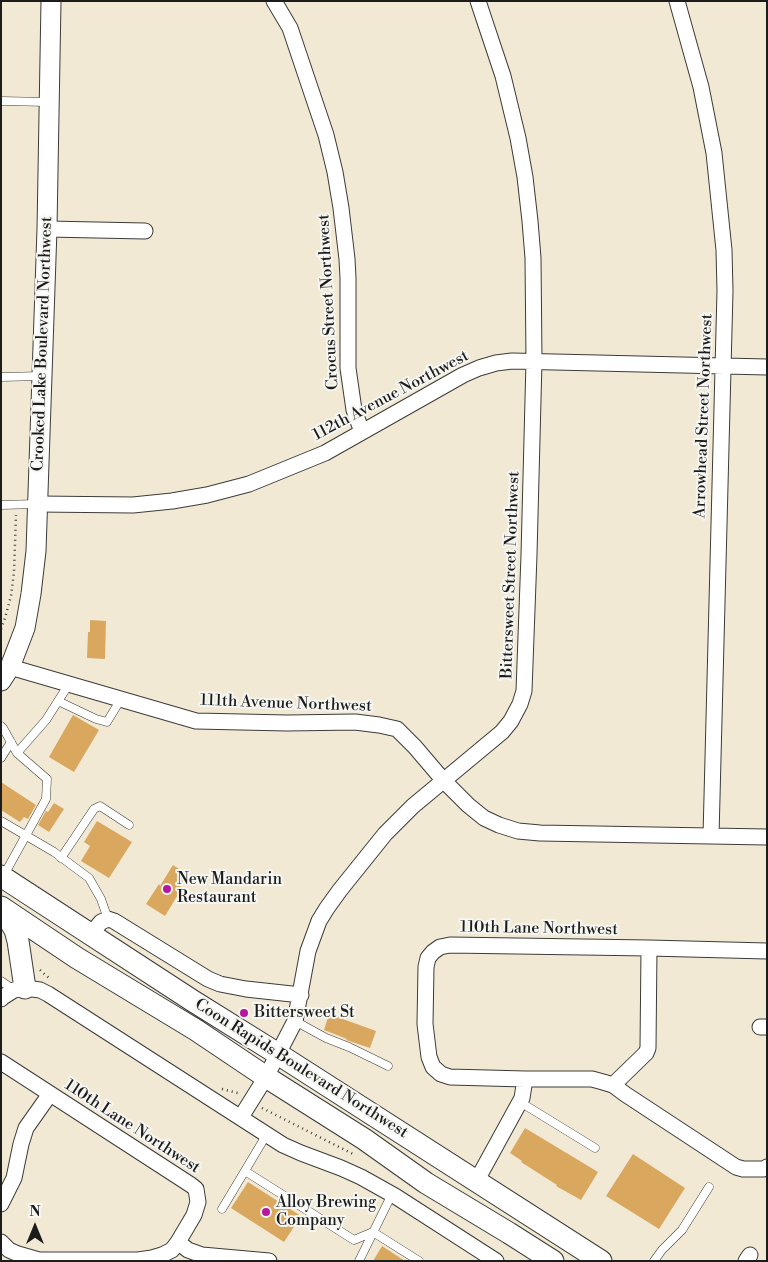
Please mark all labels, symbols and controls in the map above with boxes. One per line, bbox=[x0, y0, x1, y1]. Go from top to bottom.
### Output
street label: Crocus Street Northwest bbox=[315, 214, 343, 390]
street label: Crooked Lake Boulevard Northwest bbox=[29, 216, 57, 472]
street label: Arrowhead Street Northwest bbox=[691, 313, 717, 519]
street label: 112th Avenue Northwest bbox=[310, 347, 472, 445]
street label: Bittersweet Street Northwest bbox=[498, 471, 524, 679]
street label: 111th Avenue Northwest bbox=[200, 691, 372, 717]
place label: New Mandarin Restaurant bbox=[177, 870, 282, 908]
marker: New Mandarin Restaurant bbox=[161, 883, 173, 895]
street label: 110th Lane Northwest bbox=[460, 918, 618, 940]
street label: Coon Rapids Boulevard Northwest bbox=[191, 995, 411, 1143]
place label: Bittersweet St bbox=[254, 1003, 355, 1023]
marker: Bittersweet St bbox=[238, 1007, 250, 1019]
street label: 110th Lane Northwest bbox=[61, 1076, 203, 1178]
place label: Alloy Brewing Company bbox=[276, 1193, 376, 1231]
north arrow bbox=[10, 1202, 60, 1252]
text: N bbox=[29, 1203, 41, 1221]
marker: Alloy Brewing Company bbox=[260, 1206, 272, 1218]

